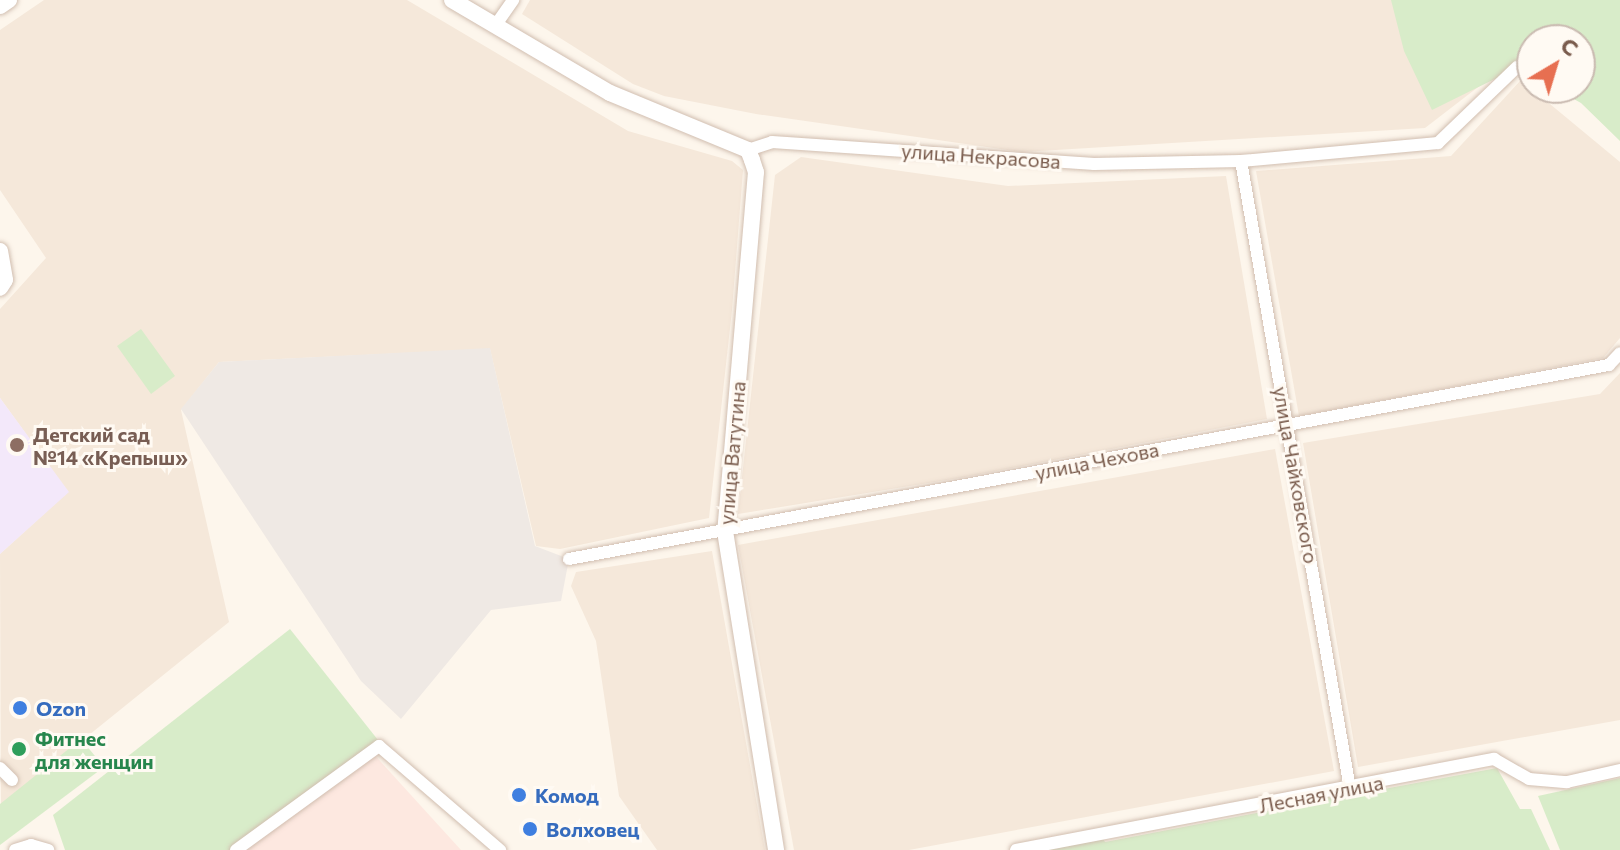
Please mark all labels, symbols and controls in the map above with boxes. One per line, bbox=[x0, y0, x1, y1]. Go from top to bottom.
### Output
north arrow bbox=[1516, 24, 1596, 104]
text: С bbox=[1556, 31, 1584, 62]
street label: улица Некрасова bbox=[901, 138, 1061, 174]
street label: улица Ватутина bbox=[714, 380, 750, 526]
street label: улица Чайковского bbox=[1269, 385, 1323, 565]
place label: Детский сад №14 «Крепыш» bbox=[33, 422, 188, 469]
marker: Детский сад №14 «Крепыш» bbox=[8, 436, 26, 454]
street label: улица Чехова bbox=[1033, 437, 1161, 485]
place label: Ozon bbox=[36, 696, 86, 720]
marker: Ozon bbox=[11, 699, 29, 717]
place label: Фитнес для женщин bbox=[35, 726, 154, 773]
marker: Фитнес для женщин bbox=[10, 740, 28, 758]
street label: Лесная улица bbox=[1257, 770, 1385, 818]
place label: Комод bbox=[535, 783, 599, 807]
marker: Комод bbox=[510, 786, 528, 804]
place label: Волховец bbox=[546, 817, 639, 841]
marker: Волховец bbox=[521, 820, 539, 838]

